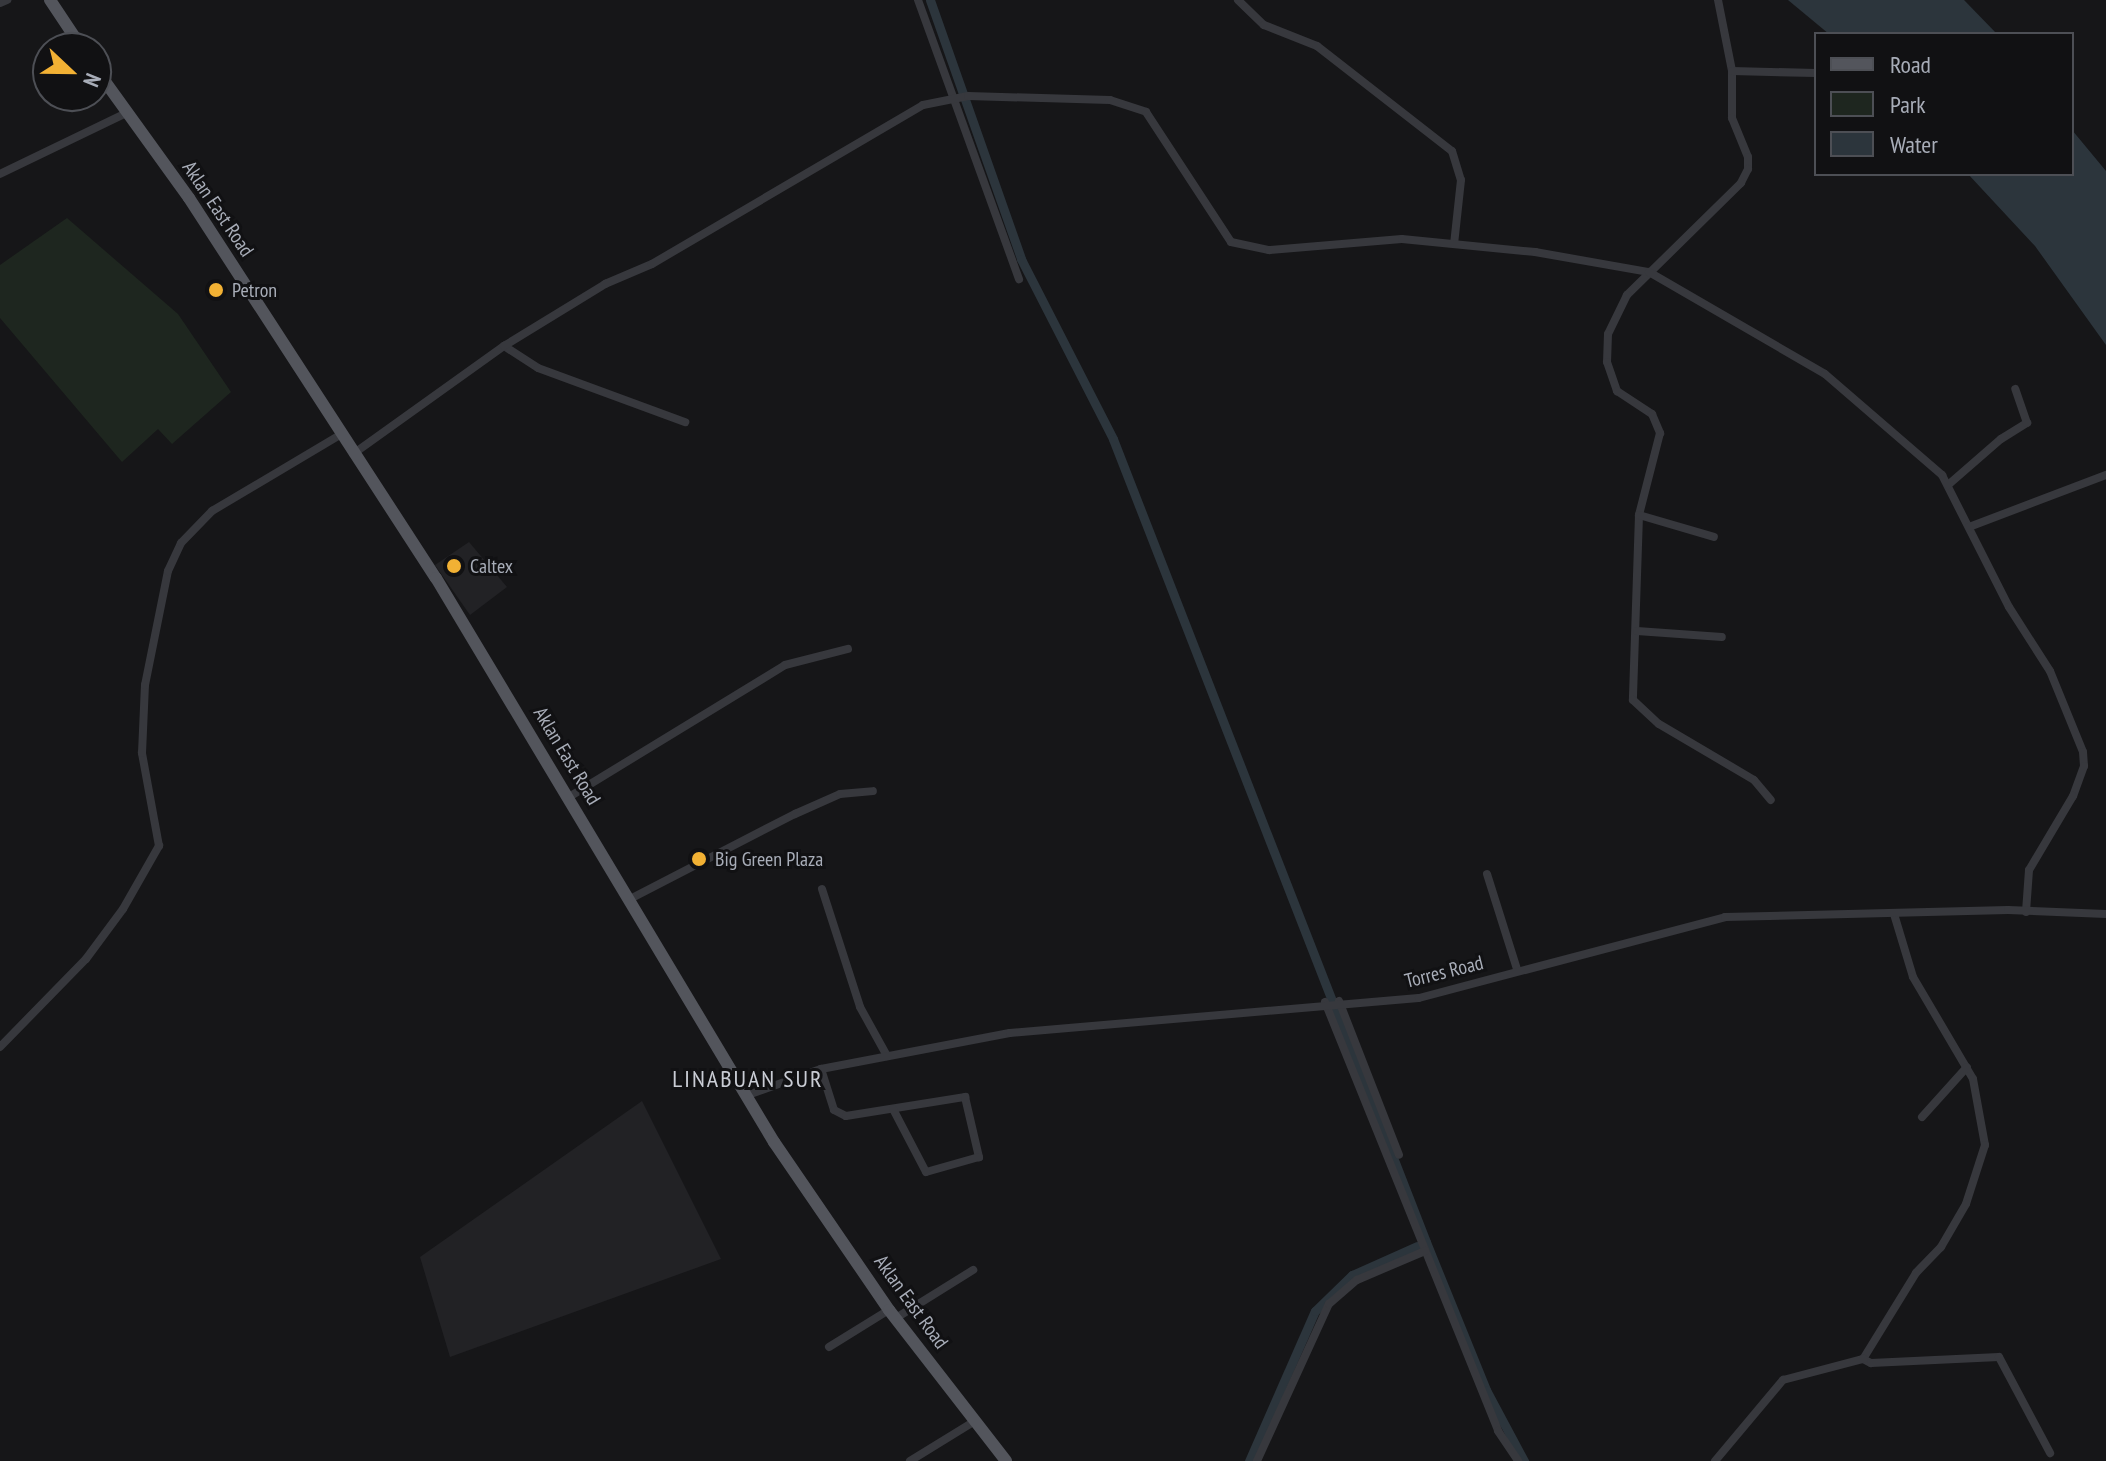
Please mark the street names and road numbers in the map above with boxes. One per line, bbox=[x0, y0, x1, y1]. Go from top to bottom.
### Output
street label: Aklan East Road bbox=[177, 157, 259, 261]
street label: Aklan East Road bbox=[528, 703, 606, 809]
street label: Torres Road bbox=[1402, 951, 1486, 993]
street label: Aklan East Road bbox=[869, 1250, 953, 1354]

